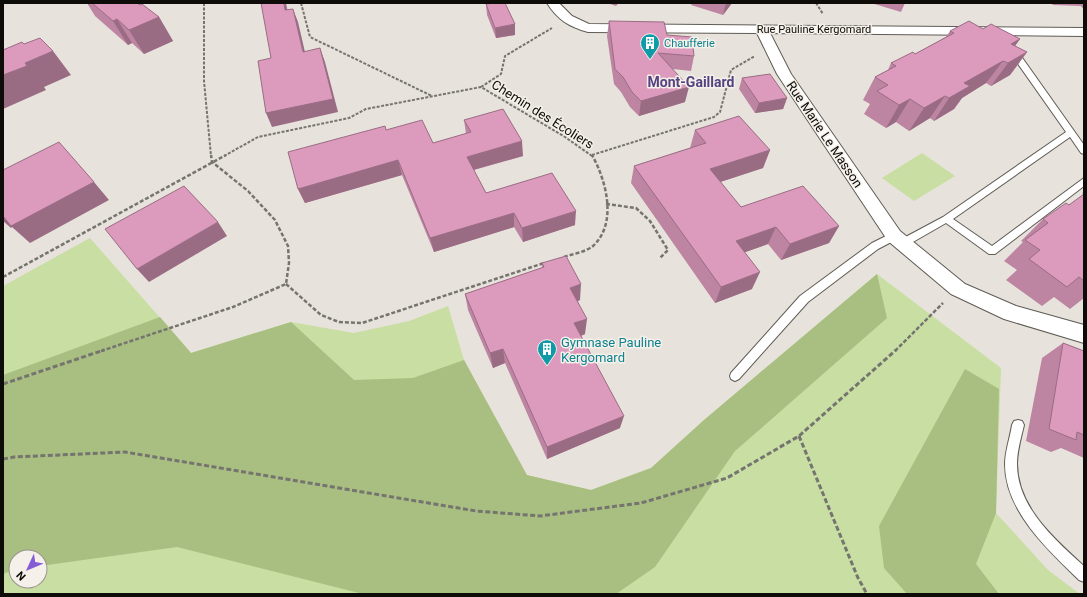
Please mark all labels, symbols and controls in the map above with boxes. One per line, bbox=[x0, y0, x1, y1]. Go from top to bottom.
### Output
street label: Rue Pauline Kergomard bbox=[757, 23, 871, 36]
building icon: Chaufferie bbox=[639, 32, 661, 60]
place label: Chaufferie bbox=[664, 37, 715, 50]
district label: Mont-Gaillard bbox=[648, 74, 735, 90]
street label: Chemin des Écoliers bbox=[489, 77, 597, 152]
street label: Rue Marie Le Masson bbox=[783, 78, 866, 190]
place label: Gymnase Pauline Kergomard bbox=[561, 335, 661, 365]
building icon: Gymnase Pauline Kergomard bbox=[536, 338, 558, 366]
north arrow bbox=[8, 549, 48, 589]
text: N bbox=[14, 568, 29, 583]

